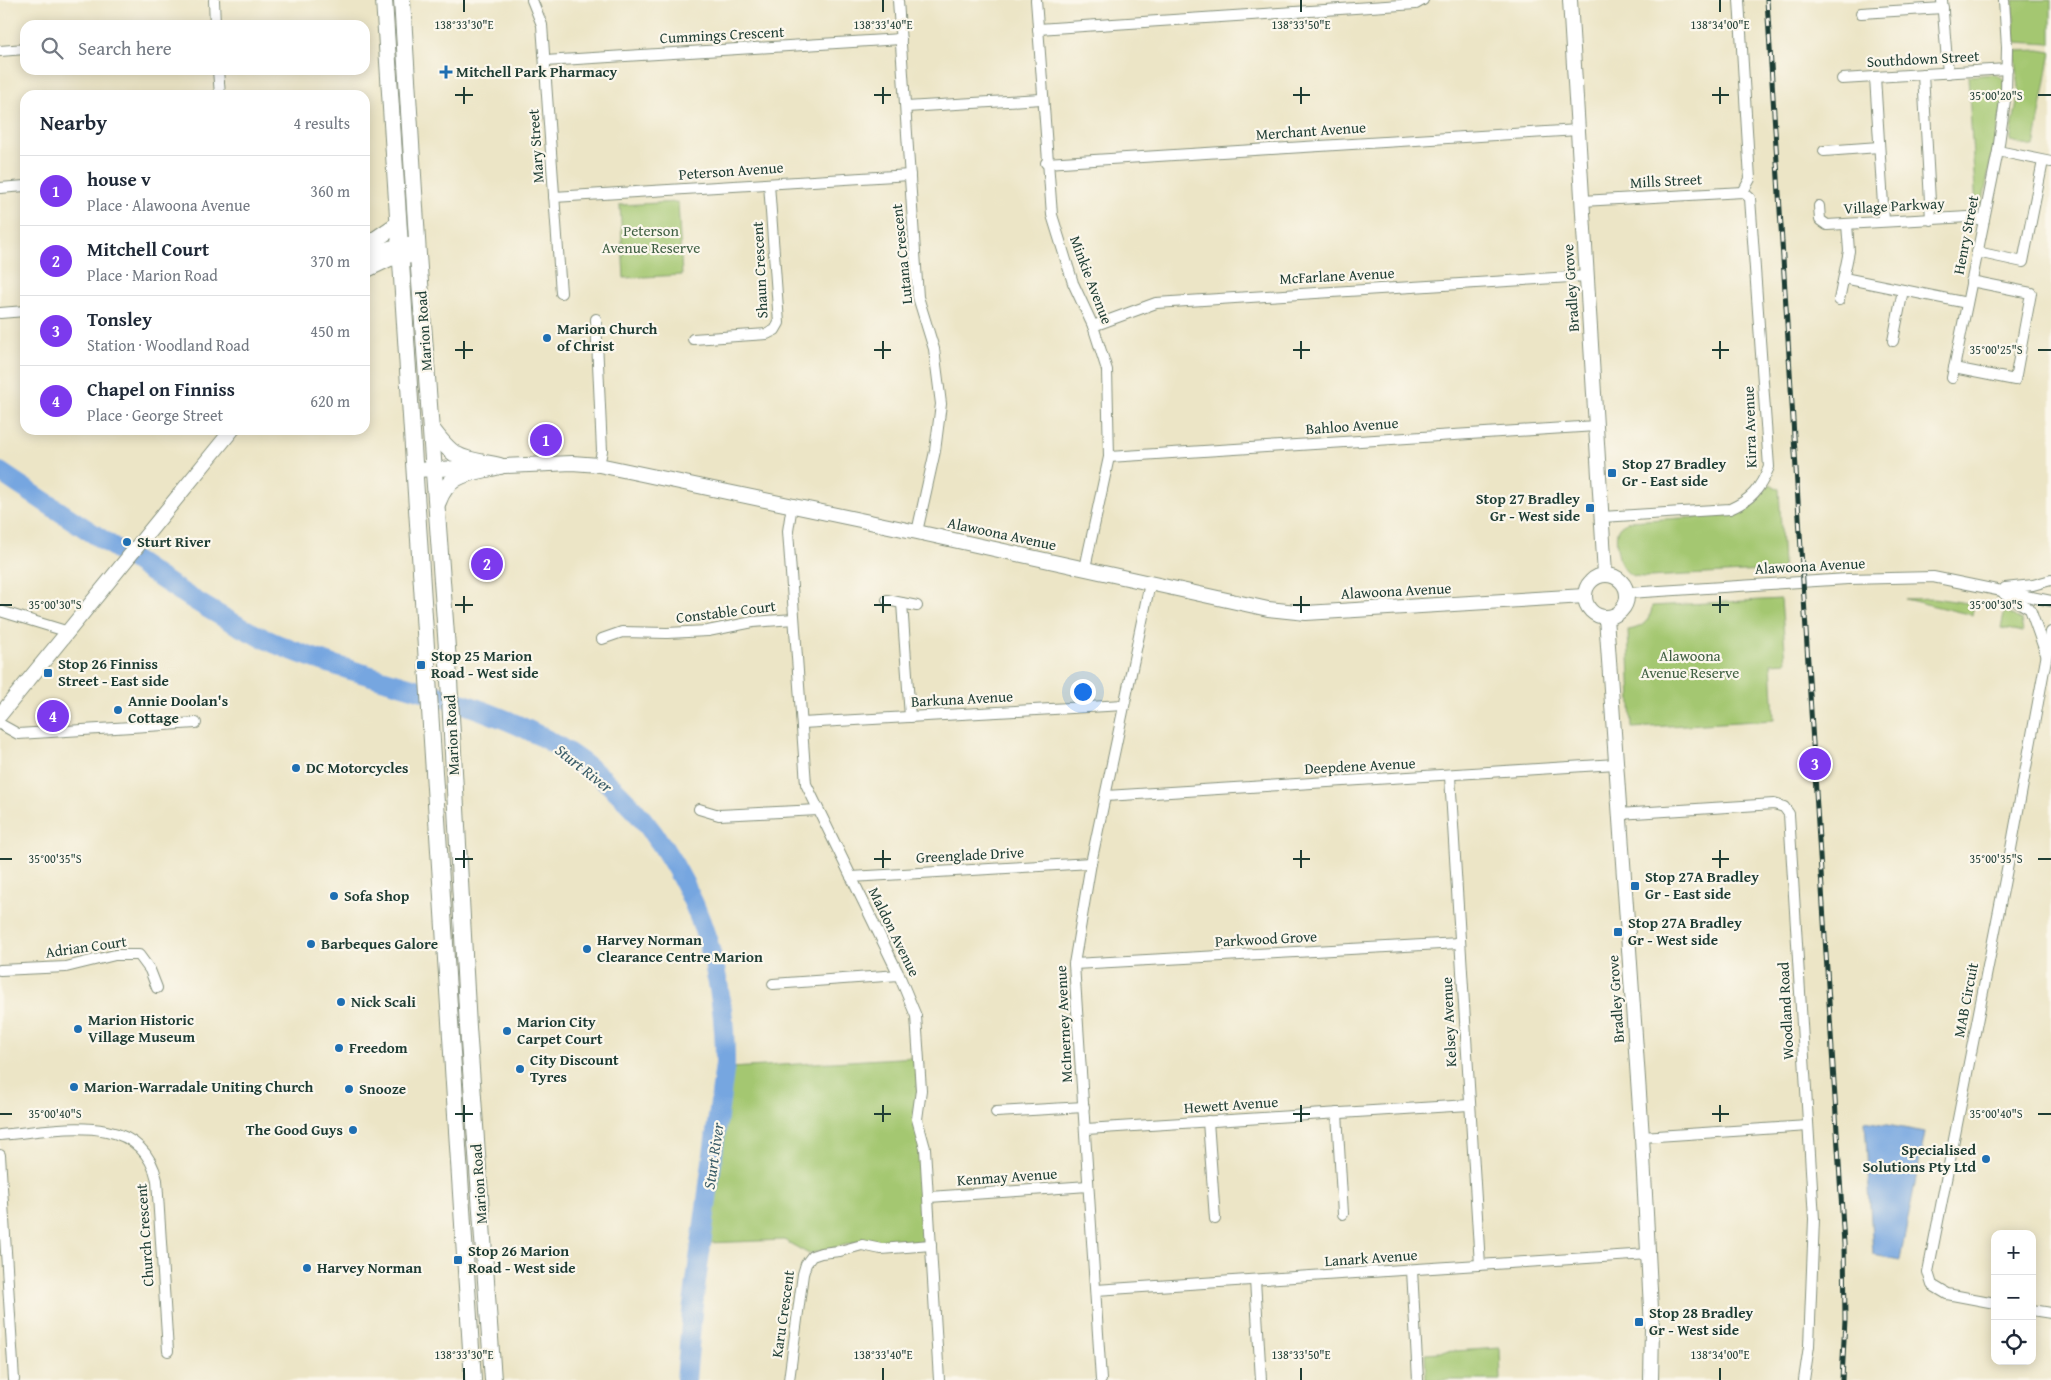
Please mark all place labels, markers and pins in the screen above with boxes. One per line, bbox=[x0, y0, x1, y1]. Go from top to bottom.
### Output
place label: Mitchell Park Pharmacy bbox=[456, 61, 618, 82]
marker: Mitchell Park Pharmacy bbox=[440, 66, 452, 78]
place label: Marion Church of Christ bbox=[557, 318, 658, 356]
marker: Marion Church of Christ bbox=[541, 332, 553, 344]
pin: 1 bbox=[530, 421, 562, 459]
place label: Stop 27 Bradley Gr - East side bbox=[1622, 453, 1727, 491]
marker: Stop 27 Bradley Gr - East side bbox=[1606, 467, 1618, 479]
place label: Stop 27 Bradley Gr - West side bbox=[1476, 488, 1580, 526]
marker: Stop 27 Bradley Gr - West side bbox=[1584, 502, 1596, 514]
place label: Sturt River bbox=[137, 531, 211, 552]
marker: Sturt River bbox=[121, 536, 133, 548]
pin: 2 bbox=[471, 545, 503, 583]
place label: Stop 25 Marion Road - West side bbox=[431, 645, 539, 683]
place label: Stop 26 Finniss Street - East side bbox=[58, 653, 169, 691]
marker: Stop 25 Marion Road - West side bbox=[415, 659, 427, 671]
marker: Stop 26 Finniss Street - East side bbox=[42, 667, 54, 679]
place label: Annie Doolan's Cottage bbox=[128, 690, 228, 728]
pin: 4 bbox=[37, 697, 69, 735]
marker: Annie Doolan's Cottage bbox=[112, 704, 124, 716]
pin: 3 bbox=[1799, 745, 1831, 783]
place label: DC Motorcycles bbox=[306, 757, 409, 778]
marker: DC Motorcycles bbox=[290, 762, 302, 774]
place label: Stop 27A Bradley Gr - East side bbox=[1645, 866, 1759, 904]
marker: Stop 27A Bradley Gr - East side bbox=[1629, 880, 1641, 892]
place label: Sofa Shop bbox=[344, 885, 410, 906]
marker: Sofa Shop bbox=[328, 890, 340, 902]
place label: Stop 27A Bradley Gr - West side bbox=[1628, 912, 1742, 950]
marker: Stop 27A Bradley Gr - West side bbox=[1612, 926, 1624, 938]
place label: Harvey Norman Clearance Centre Marion bbox=[597, 929, 763, 967]
place label: Barbeques Galore bbox=[321, 933, 438, 954]
marker: Barbeques Galore bbox=[305, 938, 317, 950]
marker: Harvey Norman Clearance Centre Marion bbox=[581, 943, 593, 955]
place label: Nick Scali bbox=[351, 991, 416, 1012]
marker: Nick Scali bbox=[335, 996, 347, 1008]
place label: Marion Historic Village Museum bbox=[88, 1009, 195, 1047]
place label: Marion City Carpet Court bbox=[517, 1011, 603, 1049]
marker: Marion Historic Village Museum bbox=[72, 1023, 84, 1035]
marker: Marion City Carpet Court bbox=[501, 1025, 513, 1037]
place label: Freedom bbox=[349, 1037, 408, 1058]
marker: Freedom bbox=[333, 1042, 345, 1054]
place label: City Discount Tyres bbox=[530, 1049, 619, 1087]
marker: City Discount Tyres bbox=[514, 1063, 526, 1075]
place label: Marion-Warradale Uniting Church bbox=[84, 1076, 314, 1097]
place label: Snooze bbox=[359, 1078, 406, 1099]
marker: Marion-Warradale Uniting Church bbox=[68, 1081, 80, 1093]
marker: Snooze bbox=[343, 1083, 355, 1095]
place label: The Good Guys bbox=[246, 1119, 343, 1140]
marker: The Good Guys bbox=[347, 1124, 359, 1136]
place label: Specialised Solutions Pty Ltd bbox=[1862, 1139, 1976, 1177]
marker: Specialised Solutions Pty Ltd bbox=[1980, 1153, 1992, 1165]
place label: Stop 26 Marion Road - West side bbox=[468, 1240, 576, 1278]
marker: Stop 26 Marion Road - West side bbox=[452, 1254, 464, 1266]
place label: Harvey Norman bbox=[317, 1257, 422, 1278]
marker: Harvey Norman bbox=[301, 1262, 313, 1274]
place label: Stop 28 Bradley Gr - West side bbox=[1649, 1302, 1754, 1340]
marker: Stop 28 Bradley Gr - West side bbox=[1633, 1316, 1645, 1328]

